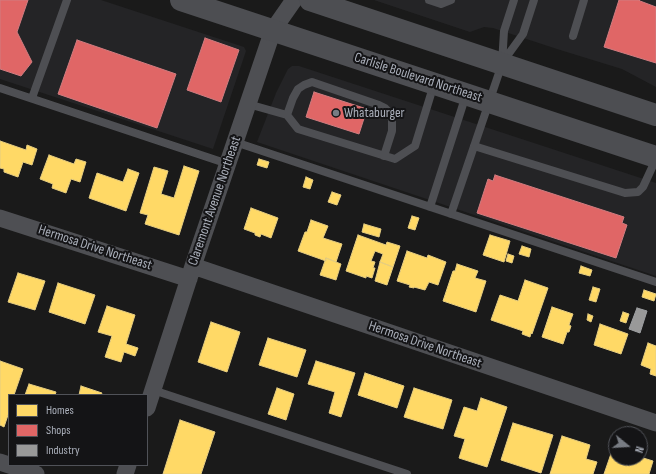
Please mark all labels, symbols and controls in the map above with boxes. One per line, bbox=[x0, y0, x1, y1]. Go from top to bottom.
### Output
street label: Carlisle Boulevard Northeast bbox=[352, 49, 484, 107]
place label: Whataburger bbox=[344, 105, 405, 121]
marker: Whataburger bbox=[331, 108, 341, 118]
street label: Claremont Avenue Northeast bbox=[185, 134, 245, 268]
street label: Hermosa Drive Northeast bbox=[36, 222, 154, 274]
street label: Hermosa Drive Northeast bbox=[366, 318, 484, 372]
legend bbox=[8, 394, 148, 466]
text: Homes bbox=[46, 403, 74, 418]
text: Shops bbox=[46, 423, 71, 438]
north arrow bbox=[608, 426, 648, 466]
text: Industry bbox=[46, 443, 80, 458]
text: N bbox=[632, 445, 646, 454]

